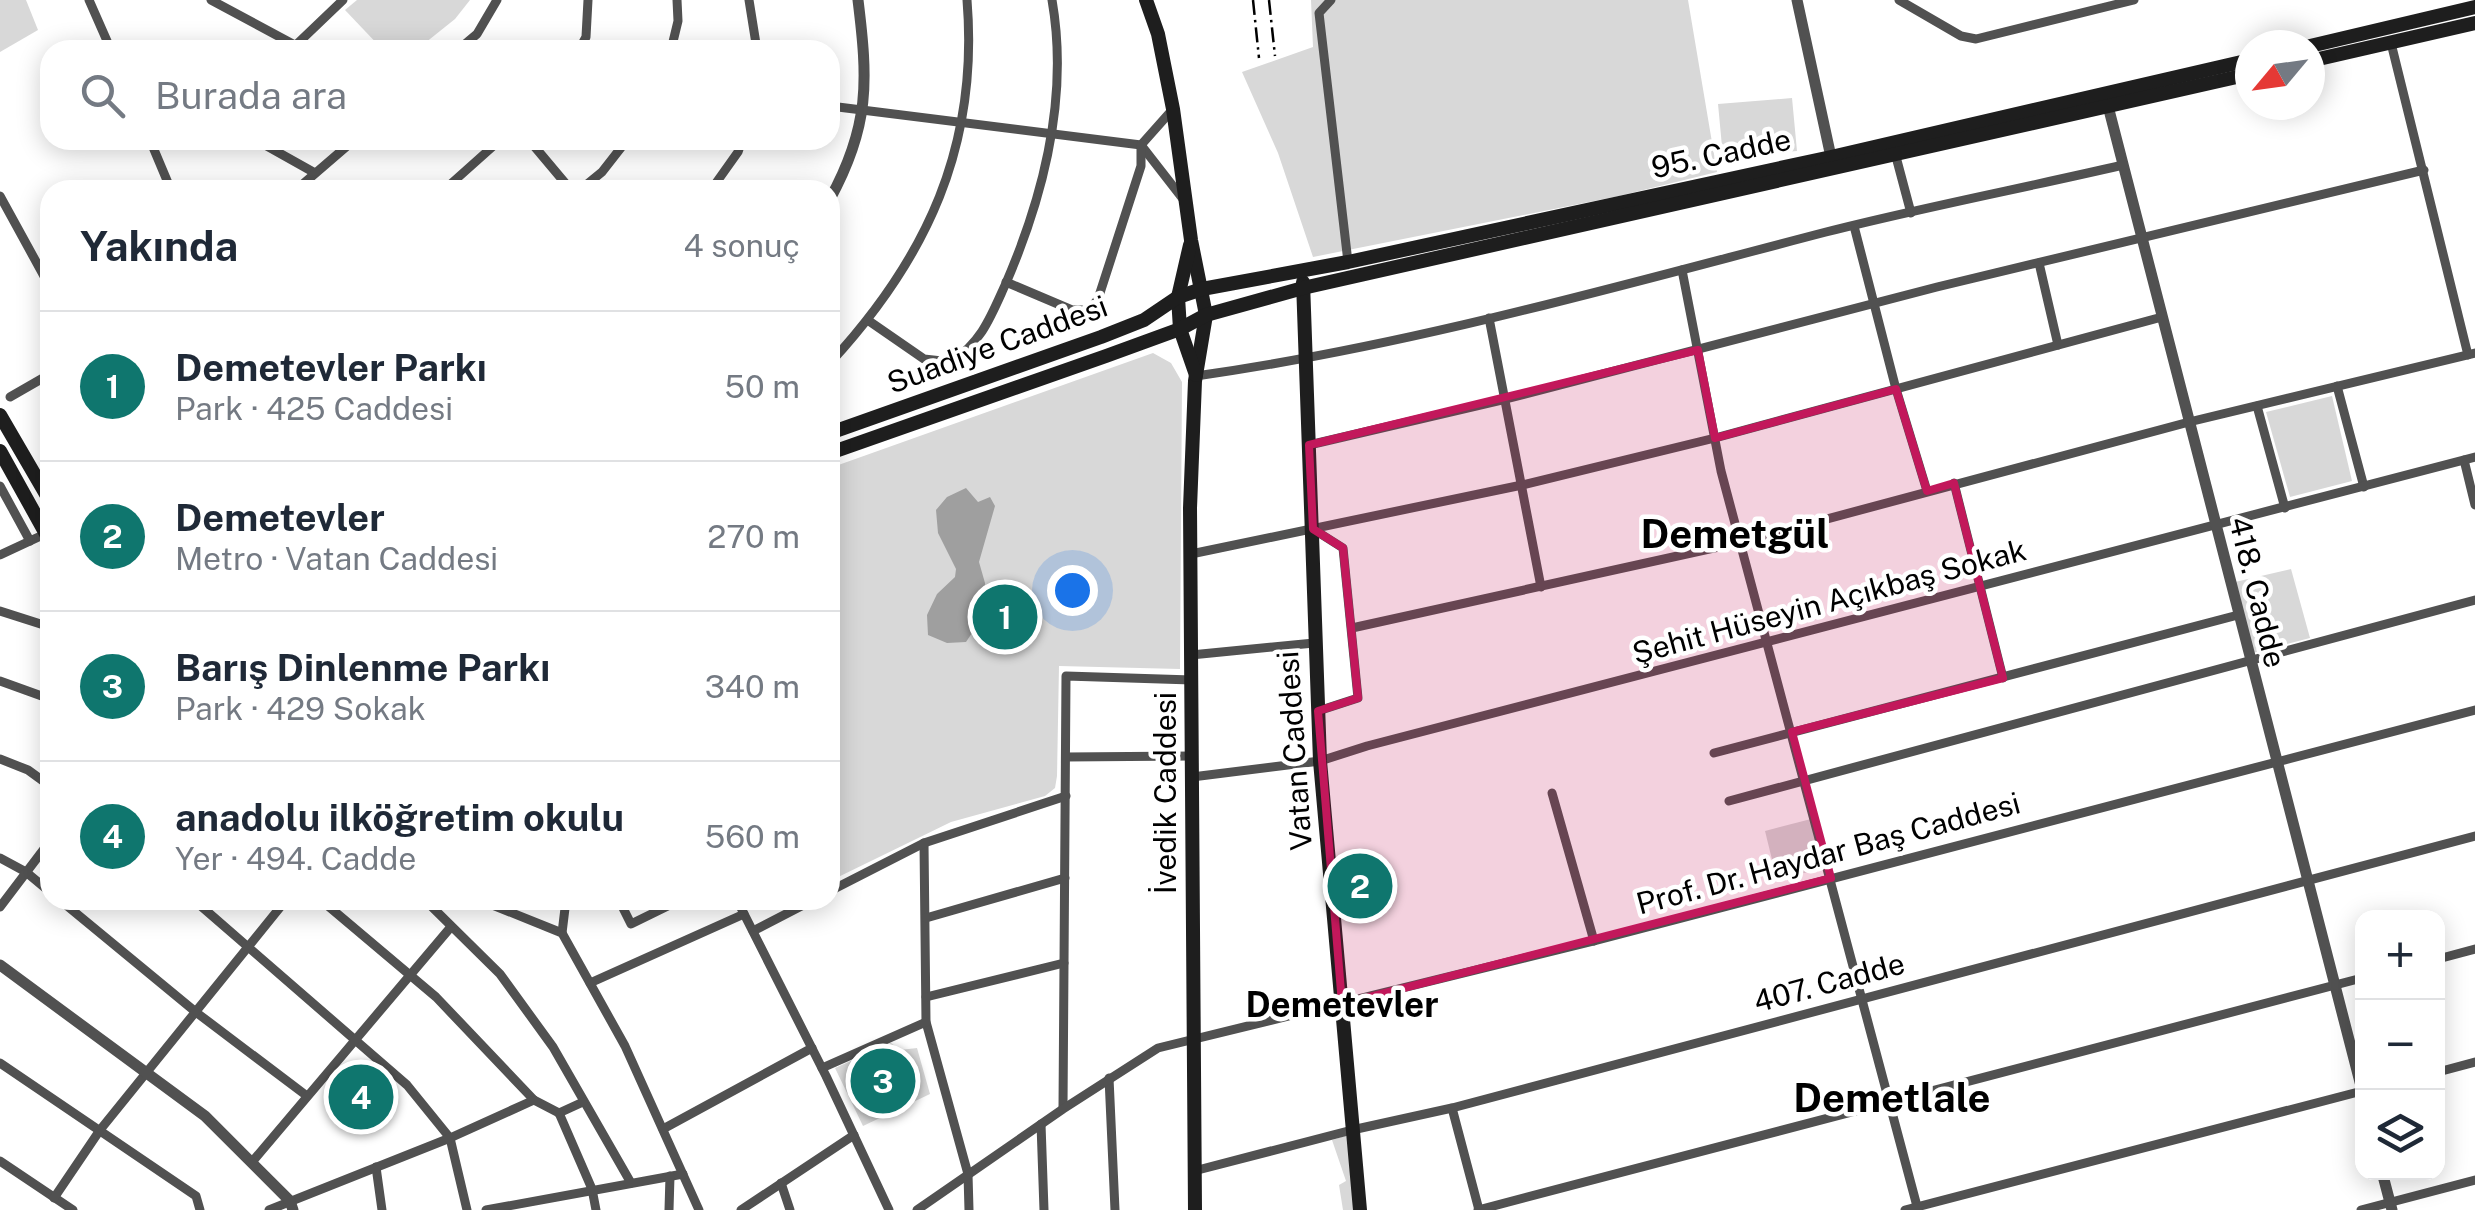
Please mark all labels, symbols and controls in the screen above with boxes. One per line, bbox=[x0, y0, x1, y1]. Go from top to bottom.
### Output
north arrow bbox=[2235, 30, 2325, 120]
search box bbox=[40, 40, 840, 150]
icon: search bbox=[75, 68, 130, 123]
text: Burada ara bbox=[155, 73, 347, 118]
street label: 95. Cadde bbox=[1648, 121, 1794, 185]
text: Yakında bbox=[80, 221, 238, 270]
text: 4 sonuç bbox=[683, 227, 800, 264]
street label: Suadiye Caddesi bbox=[882, 288, 1112, 400]
text: Demetevler Parkı bbox=[175, 345, 487, 390]
text: 1 bbox=[106, 368, 119, 405]
text: 50 m bbox=[724, 368, 800, 405]
text: Park · 425 Caddesi bbox=[175, 390, 453, 427]
text: Demetevler bbox=[175, 495, 385, 540]
district label: Demetgül bbox=[1641, 510, 1829, 557]
street label: 418. Cadde bbox=[2222, 513, 2294, 671]
text: 2 bbox=[102, 518, 123, 555]
text: 270 m bbox=[707, 518, 800, 555]
street label: Şehit Hüseyin Açıkbaş Sokak bbox=[1628, 531, 2030, 671]
text: Metro · Vatan Caddesi bbox=[175, 540, 498, 577]
your location bbox=[1047, 565, 1098, 616]
pin: 1 bbox=[972, 580, 1038, 654]
text: Barış Dinlenme Parkı bbox=[175, 645, 550, 690]
street label: Vatan Caddesi bbox=[1269, 650, 1319, 852]
text: 3 bbox=[102, 668, 123, 705]
text: 340 m bbox=[705, 668, 800, 705]
text: Park · 429 Sokak bbox=[175, 690, 426, 727]
street label: İvedik Caddesi bbox=[1147, 692, 1183, 894]
street label: Prof. Dr. Haydar Baş Caddesi bbox=[1632, 784, 2024, 922]
text: anadolu ilköğretim okulu bbox=[175, 795, 624, 840]
text: 4 bbox=[102, 818, 123, 855]
text: 560 m bbox=[705, 818, 800, 855]
text: Yer · 494. Cadde bbox=[175, 840, 416, 877]
pin: 2 bbox=[1328, 848, 1392, 924]
map controls bbox=[2355, 910, 2445, 1180]
button: + bbox=[2355, 910, 2445, 1000]
street label: 407. Cadde bbox=[1750, 945, 1908, 1019]
district label: Demetevler bbox=[1245, 984, 1439, 1025]
button: − bbox=[2355, 1000, 2445, 1090]
pin: 3 bbox=[850, 1044, 916, 1118]
pin: 4 bbox=[328, 1060, 394, 1134]
district label: Demetlale bbox=[1793, 1074, 1991, 1121]
button: layers bbox=[2355, 1090, 2445, 1180]

